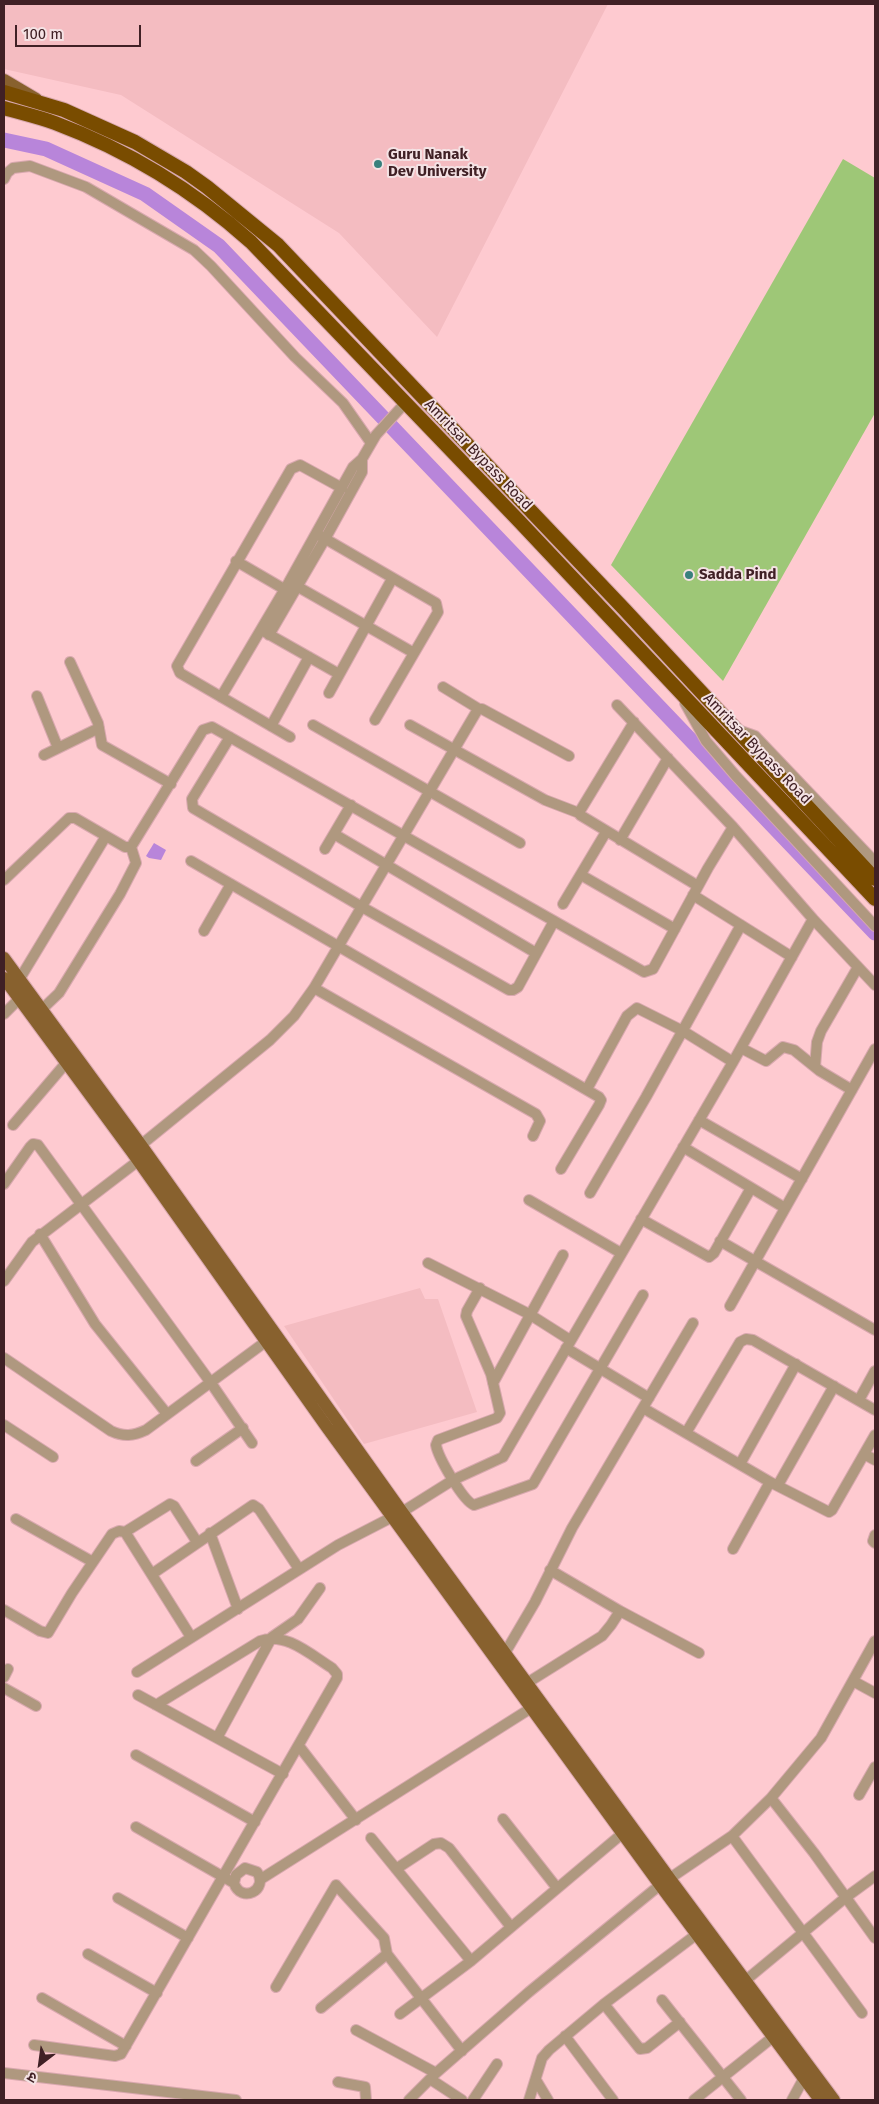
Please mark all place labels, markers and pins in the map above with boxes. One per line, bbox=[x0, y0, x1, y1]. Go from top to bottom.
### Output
place label: Guru Nanak Dev University bbox=[388, 146, 486, 181]
marker: Guru Nanak Dev University bbox=[372, 158, 384, 170]
place label: Sadda Pind bbox=[699, 566, 776, 584]
marker: Sadda Pind bbox=[683, 569, 695, 581]

